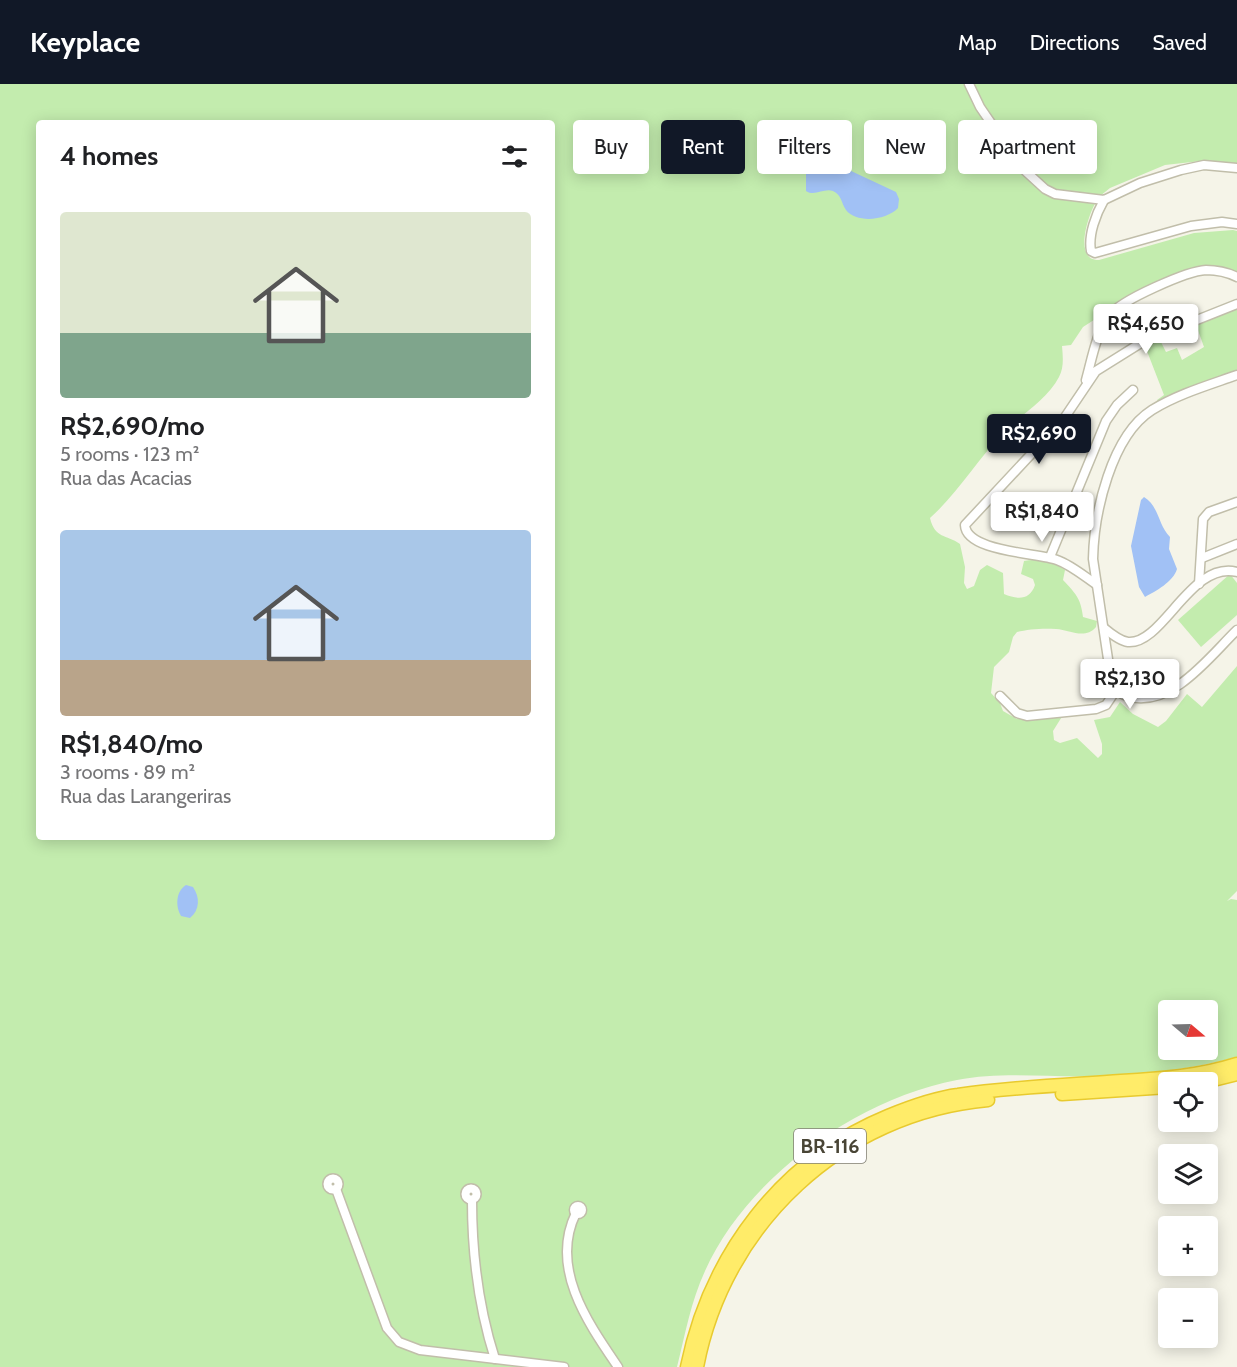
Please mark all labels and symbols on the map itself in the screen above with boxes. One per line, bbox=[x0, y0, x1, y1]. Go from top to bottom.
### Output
pin: R$4,650 bbox=[1091, 304, 1201, 355]
pin: R$2,690 bbox=[984, 414, 1094, 465]
pin: R$1,840 bbox=[987, 492, 1097, 543]
pin: R$2,130 bbox=[1075, 659, 1185, 710]
north arrow bbox=[1158, 1000, 1218, 1060]
road number: BR-116 bbox=[794, 1129, 866, 1163]

